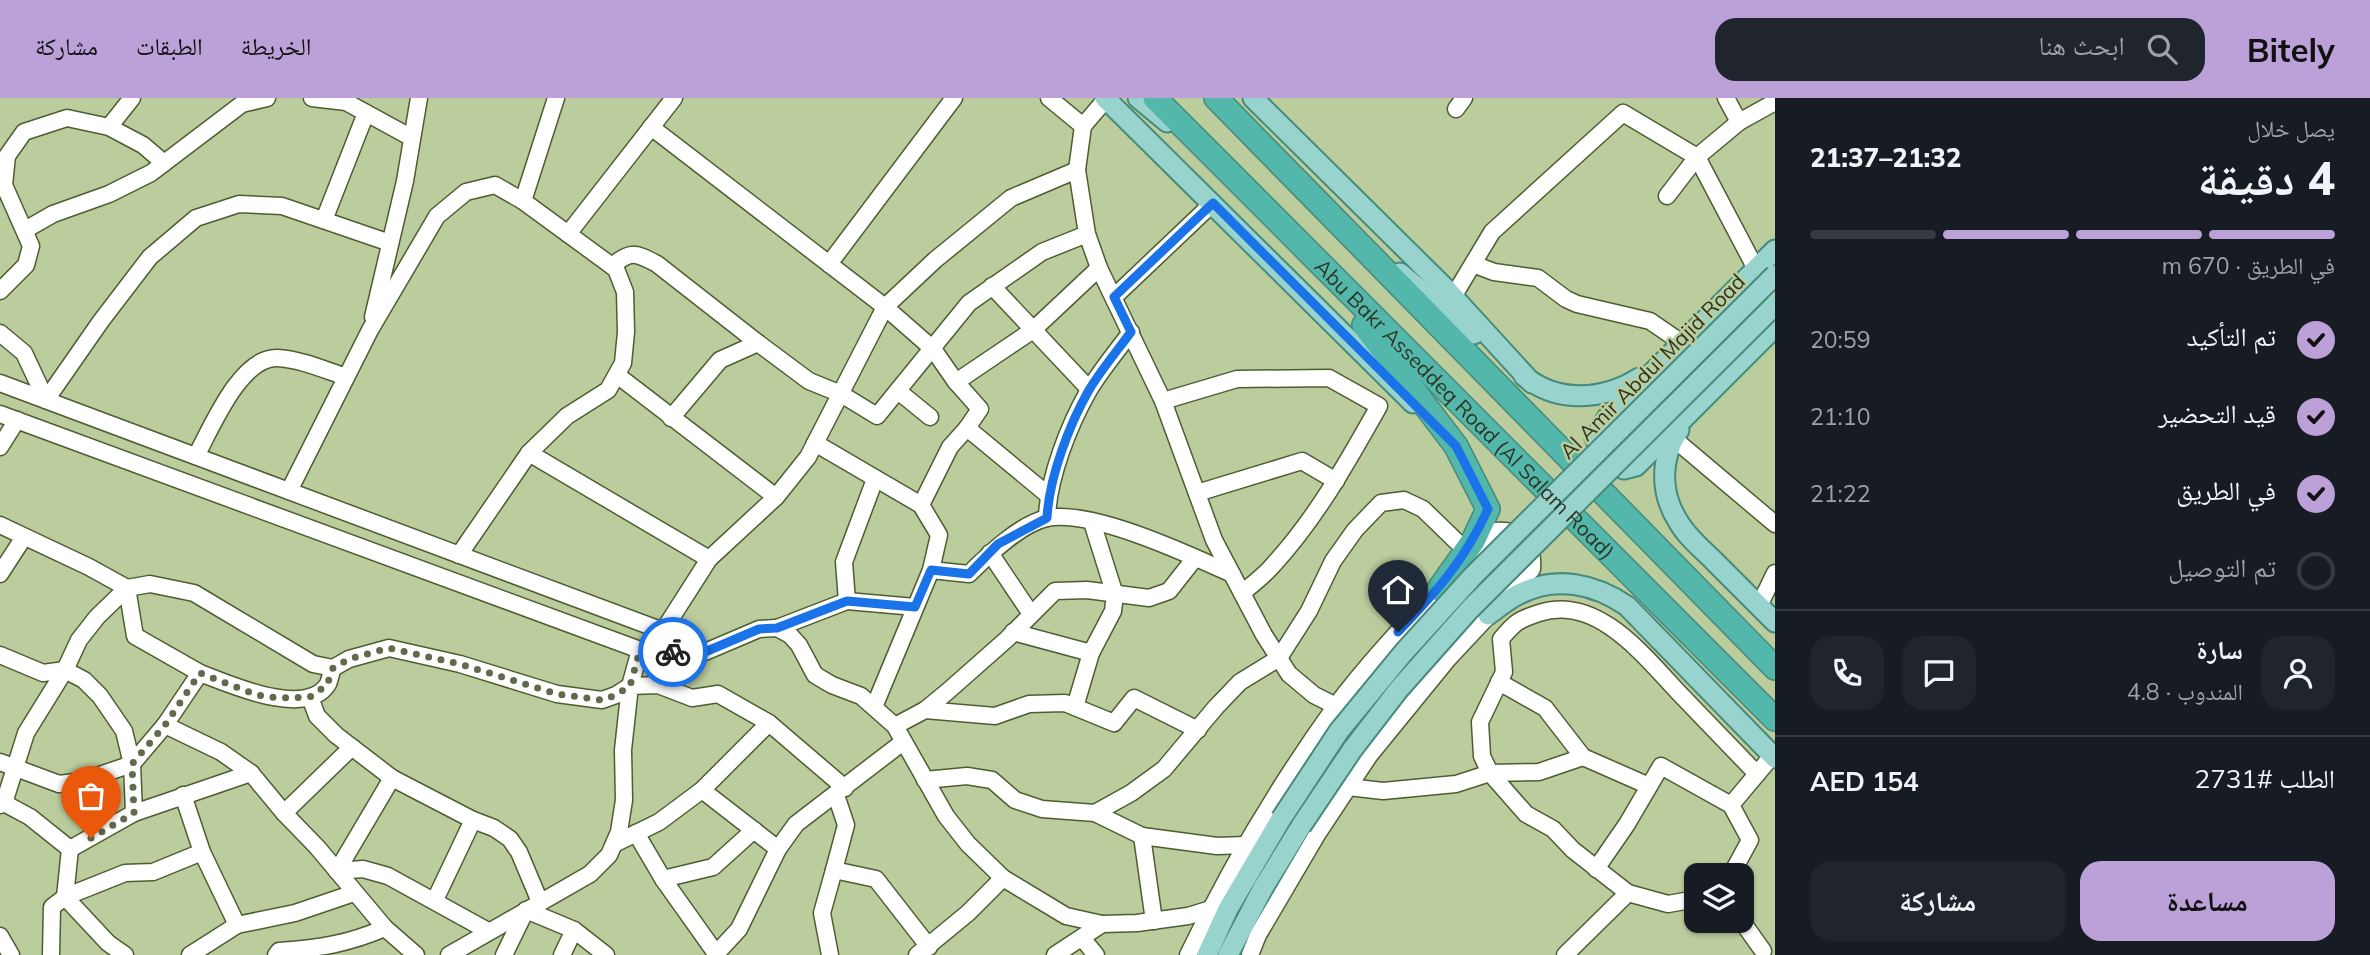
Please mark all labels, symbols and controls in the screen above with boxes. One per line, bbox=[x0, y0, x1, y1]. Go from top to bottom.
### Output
search box bbox=[1715, 18, 2205, 81]
text: ابحث هنا bbox=[2039, 29, 2125, 62]
text: Bitely bbox=[2247, 29, 2335, 70]
icon: search bbox=[2143, 30, 2181, 68]
text: مشاركة bbox=[35, 31, 98, 61]
text: الطبقات bbox=[136, 31, 203, 61]
text: الخريطة bbox=[241, 31, 311, 61]
text: يصل خلال bbox=[2247, 114, 2335, 143]
text: 21:32–21:37 bbox=[1810, 141, 1961, 174]
text: 4 دقيقة bbox=[2198, 149, 2335, 207]
text: في الطريق · 670 m bbox=[2162, 251, 2335, 280]
street label: Abu Bakr Asseddeq Road (Al Salam Road) bbox=[1310, 253, 1621, 564]
street label: Al Amir Abdul Majid Road bbox=[1554, 268, 1750, 464]
text: تم التأكيد bbox=[2186, 320, 2276, 353]
icon: check bbox=[2297, 321, 2335, 359]
text: 20:59 bbox=[1810, 325, 1870, 354]
text: قيد التحضير bbox=[2158, 397, 2276, 430]
icon: check bbox=[2297, 398, 2335, 436]
text: 21:10 bbox=[1810, 402, 1870, 431]
text: في الطريق bbox=[2176, 474, 2276, 507]
icon: check bbox=[2297, 475, 2335, 513]
text: 21:22 bbox=[1810, 479, 1870, 508]
text: تم التوصيل bbox=[2168, 551, 2276, 584]
pin bbox=[1368, 560, 1428, 632]
icon: home bbox=[1379, 571, 1417, 609]
courier bbox=[638, 617, 708, 687]
icon: bike bbox=[654, 633, 692, 671]
text: سارة bbox=[2196, 633, 2243, 666]
button: phone bbox=[1810, 636, 1884, 710]
button: chat bbox=[1902, 636, 1976, 710]
button: person bbox=[2261, 636, 2335, 710]
text: المندوب · 4.8 bbox=[2127, 677, 2243, 706]
text: الطلب #2731 bbox=[2195, 762, 2335, 795]
text: AED 154 bbox=[1810, 765, 1919, 798]
pin bbox=[61, 766, 121, 838]
icon: bag bbox=[72, 777, 110, 815]
button: مشاركة bbox=[1810, 861, 2066, 941]
button: مساعدة bbox=[2080, 861, 2335, 941]
map controls bbox=[1684, 863, 1754, 933]
button: layers bbox=[1684, 863, 1754, 933]

